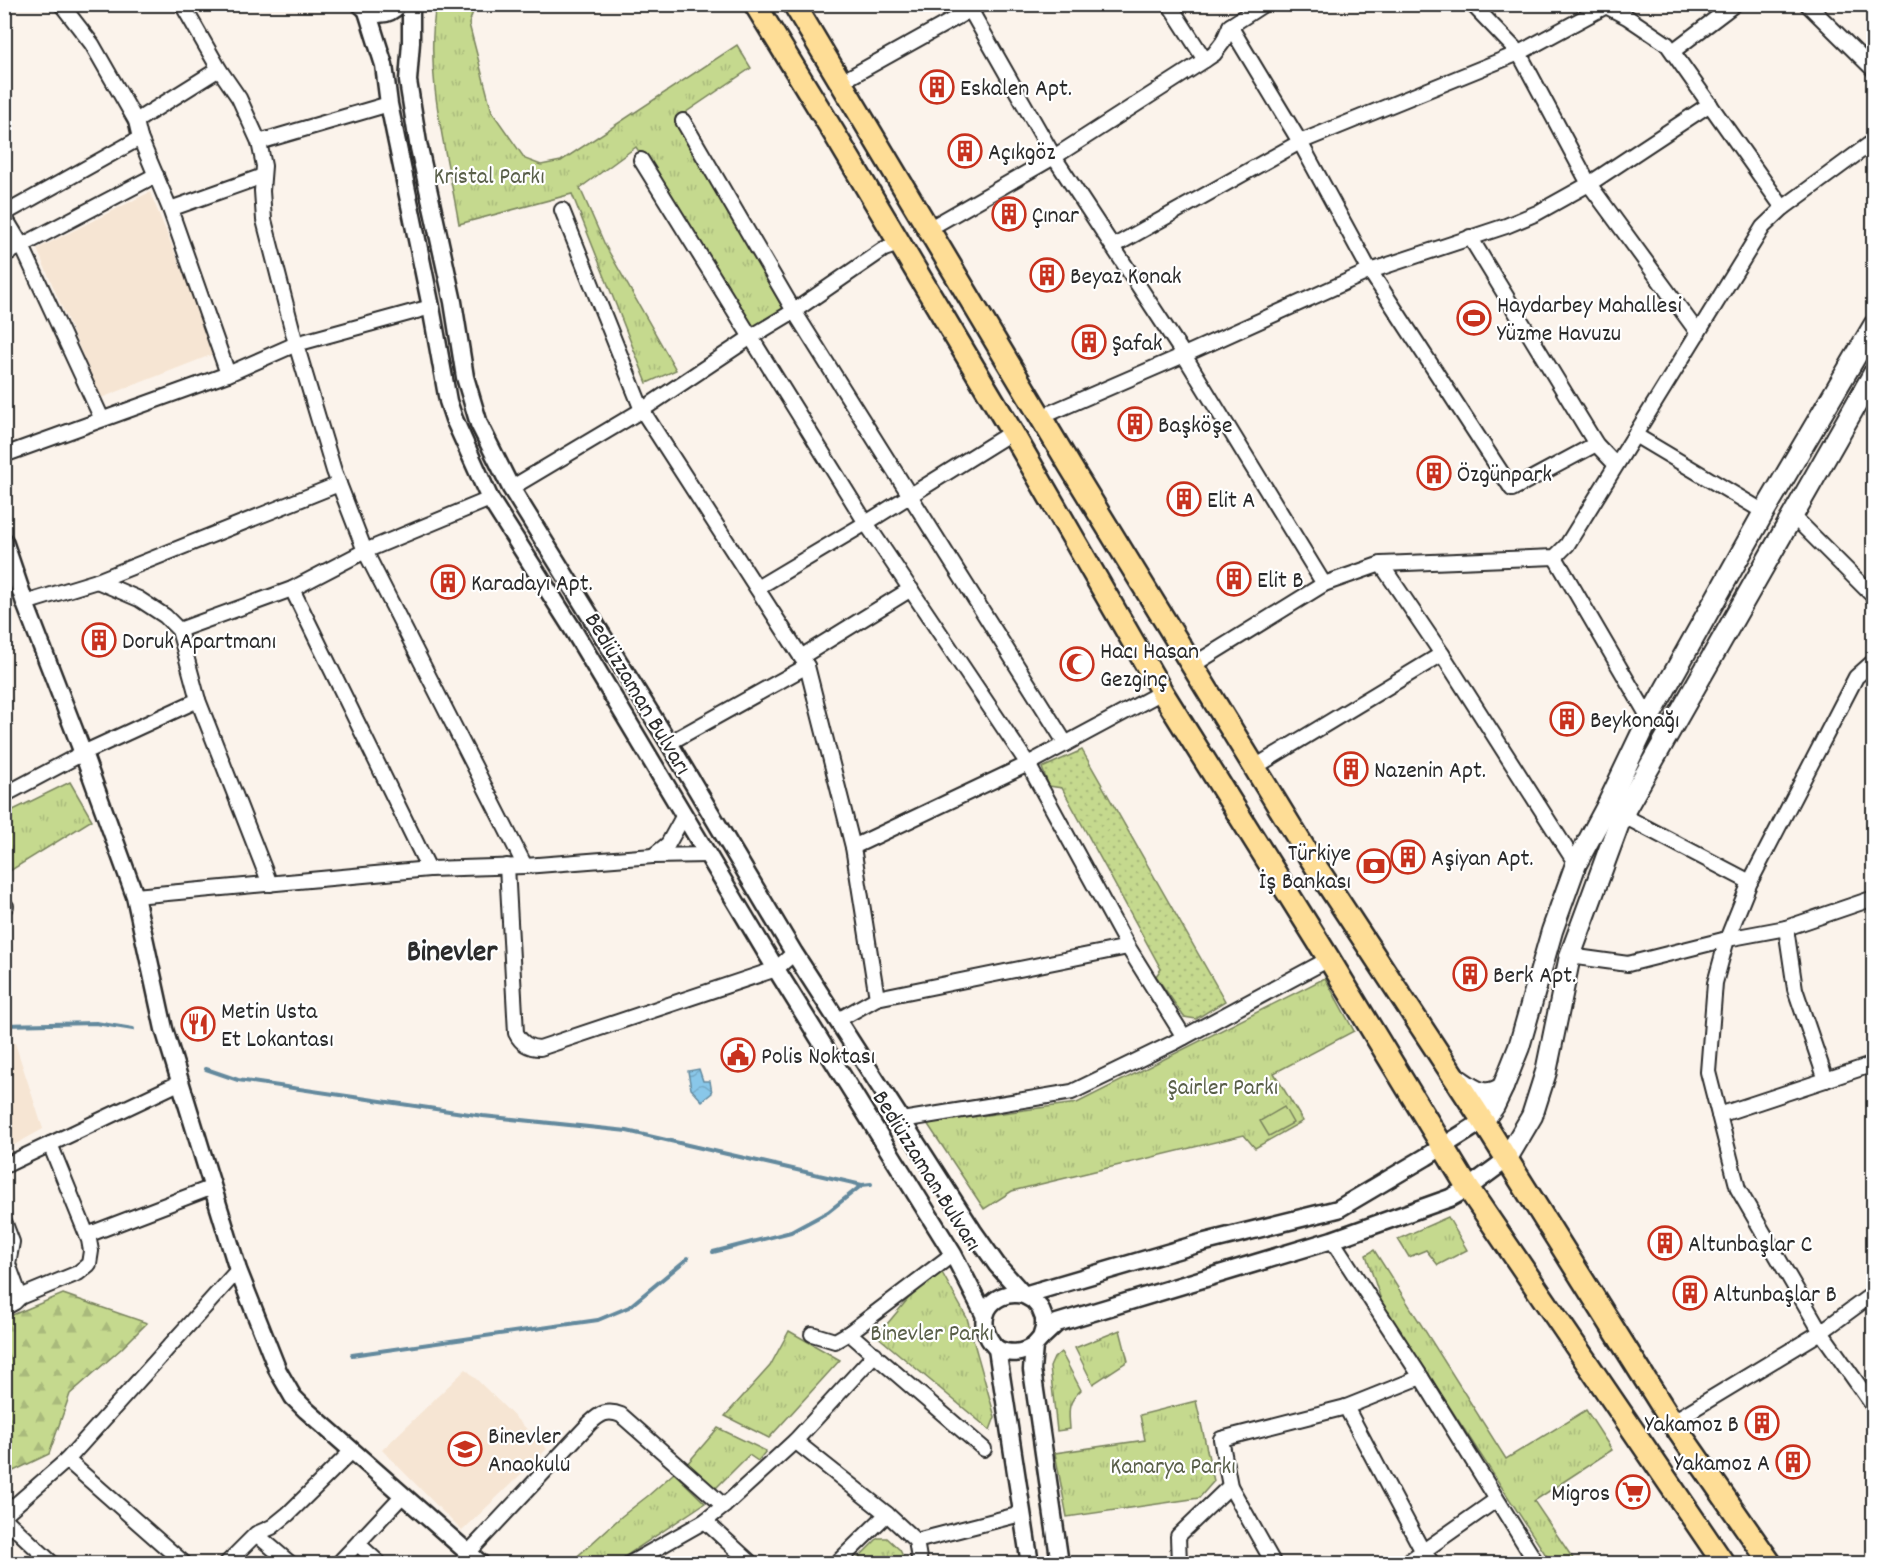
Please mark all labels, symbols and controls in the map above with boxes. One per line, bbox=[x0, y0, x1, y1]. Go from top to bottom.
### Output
building icon: Eskalen Apt. bbox=[919, 69, 955, 105]
place label: Eskalen Apt. bbox=[960, 73, 1072, 107]
building icon: Açıkgöz bbox=[947, 133, 983, 169]
place label: Açıkgöz bbox=[988, 137, 1055, 171]
park label: Kristal Parkı bbox=[433, 161, 545, 195]
building icon: Çınar bbox=[991, 196, 1027, 232]
place label: Çınar bbox=[1032, 200, 1079, 234]
building icon: Beyaz Konak bbox=[1029, 257, 1065, 293]
place label: Beyaz Konak bbox=[1070, 261, 1181, 295]
place label: Haydarbey Mahallesi Yüzme Havuzu bbox=[1497, 290, 1682, 352]
sports icon: Haydarbey Mahallesi Yüzme Havuzu bbox=[1456, 300, 1492, 336]
building icon: Şafak bbox=[1071, 324, 1107, 360]
place label: Şafak bbox=[1112, 328, 1163, 362]
building icon: Başköşe bbox=[1117, 406, 1153, 442]
place label: Başköşe bbox=[1158, 410, 1232, 444]
building icon: Özgünpark bbox=[1416, 455, 1452, 491]
place label: Özgünpark bbox=[1457, 459, 1552, 493]
building icon: Elit A bbox=[1166, 481, 1202, 517]
place label: Elit A bbox=[1207, 485, 1255, 519]
building icon: Elit B bbox=[1216, 561, 1252, 597]
building icon: Karadayı Apt. bbox=[430, 564, 466, 600]
place label: Elit B bbox=[1257, 565, 1304, 599]
place label: Karadayı Apt. bbox=[471, 568, 593, 602]
street label: Bediüzzaman Bulvarı bbox=[575, 607, 698, 782]
building icon: Doruk Apartmanı bbox=[81, 622, 117, 658]
place label: Doruk Apartmanı bbox=[122, 626, 276, 660]
place label: Hacı Hasan Gezginç bbox=[1100, 636, 1199, 698]
mosque icon: Hacı Hasan Gezginç bbox=[1059, 646, 1095, 682]
building icon: Beykonağı bbox=[1549, 701, 1585, 737]
place label: Beykonağı bbox=[1590, 705, 1679, 739]
building icon: Nazenin Apt. bbox=[1333, 751, 1369, 787]
place label: Nazenin Apt. bbox=[1374, 755, 1486, 789]
place label: Türkiye İş Bankası bbox=[1259, 838, 1351, 900]
building icon: Aşiyan Apt. bbox=[1390, 839, 1426, 875]
place label: Aşiyan Apt. bbox=[1431, 843, 1533, 877]
bank icon: Türkiye İş Bankası bbox=[1356, 848, 1392, 884]
district label: Binevler bbox=[407, 933, 498, 976]
building icon: Berk Apt. bbox=[1452, 956, 1488, 992]
place label: Berk Apt. bbox=[1493, 960, 1576, 994]
place label: Metin Usta Et Lokantası bbox=[221, 996, 334, 1058]
restaurant icon: Metin Usta Et Lokantası bbox=[180, 1006, 216, 1042]
public building icon: Polis Noktası bbox=[720, 1037, 756, 1073]
place label: Polis Noktası bbox=[761, 1041, 875, 1075]
park label: Şairler Parkı bbox=[1168, 1072, 1278, 1106]
street label: Bediüzzaman Bulvarı bbox=[862, 1085, 989, 1259]
building icon: Altunbaşlar C bbox=[1647, 1225, 1683, 1261]
place label: Altunbaşlar C bbox=[1688, 1229, 1812, 1263]
building icon: Altunbaşlar B bbox=[1672, 1275, 1708, 1311]
place label: Altunbaşlar B bbox=[1713, 1279, 1837, 1313]
park label: Binevler Parkı bbox=[870, 1318, 994, 1352]
building icon: Yakamoz B bbox=[1744, 1405, 1780, 1441]
place label: Yakamoz B bbox=[1645, 1409, 1739, 1443]
place label: Binevler Anaokulu bbox=[488, 1421, 570, 1483]
school or university icon: Binevler Anaokulu bbox=[447, 1431, 483, 1467]
building icon: Yakamoz A bbox=[1775, 1444, 1811, 1480]
place label: Yakamoz A bbox=[1674, 1448, 1770, 1482]
park label: Kanarya Parkı bbox=[1110, 1451, 1236, 1485]
supermarket icon: Migros bbox=[1615, 1474, 1651, 1510]
place label: Migros bbox=[1551, 1478, 1610, 1512]

